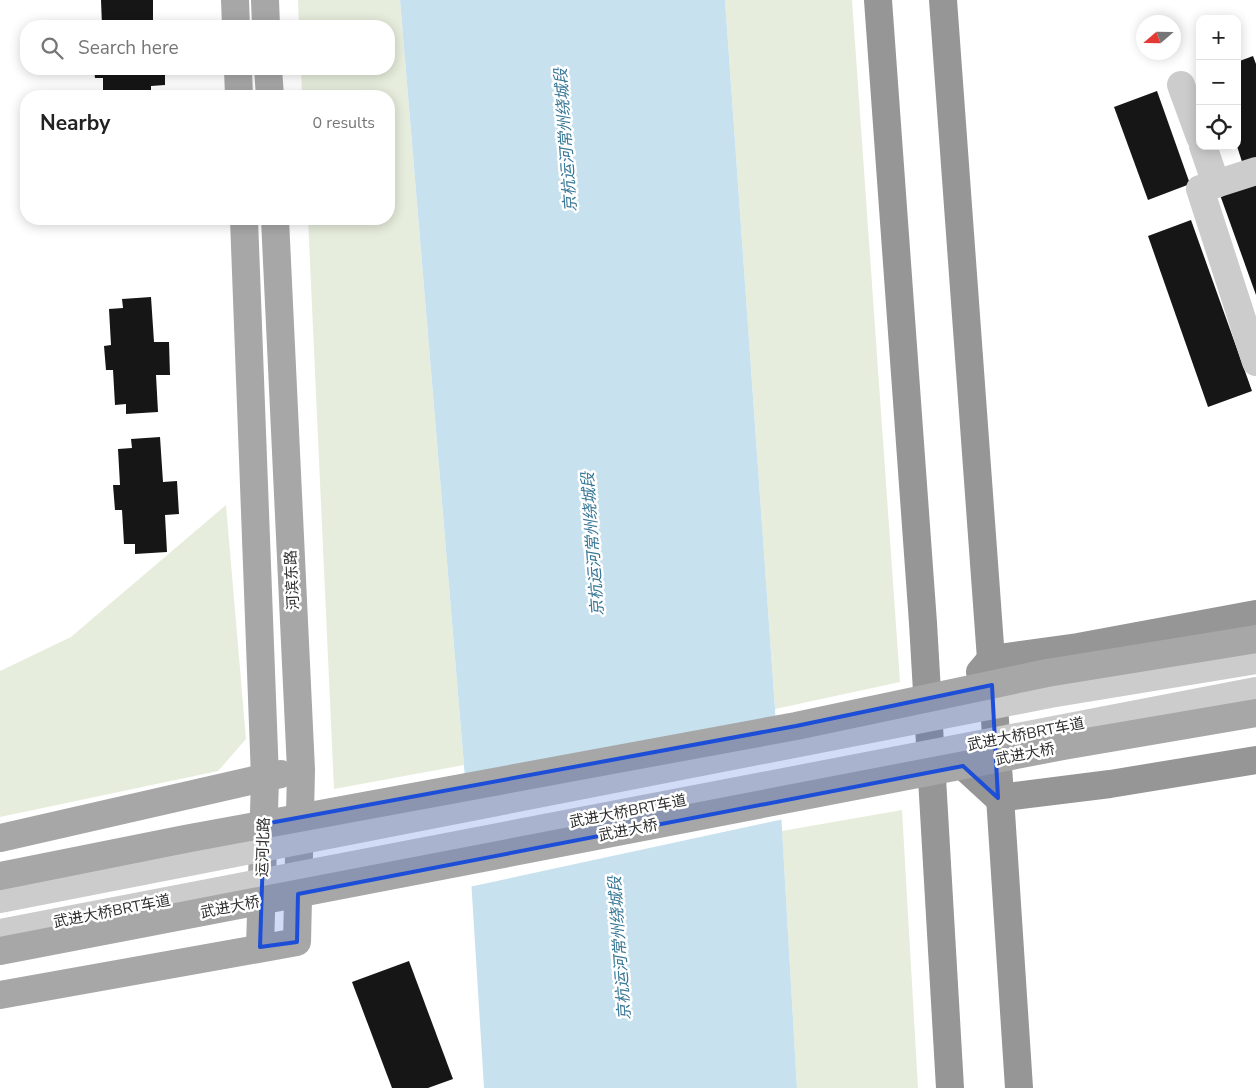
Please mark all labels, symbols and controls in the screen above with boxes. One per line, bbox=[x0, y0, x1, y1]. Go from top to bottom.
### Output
north arrow bbox=[1136, 15, 1181, 60]
map controls bbox=[1196, 15, 1241, 150]
button: + bbox=[1196, 15, 1241, 60]
search box bbox=[20, 20, 395, 75]
icon: search bbox=[38, 34, 66, 62]
text: Search here bbox=[78, 35, 179, 61]
button: − bbox=[1196, 60, 1241, 105]
water label: 京杭运河常州绕城段 bbox=[550, 65, 582, 213]
button: locate bbox=[1196, 105, 1241, 150]
text: Nearby bbox=[40, 109, 110, 137]
text: 0 results bbox=[313, 112, 375, 134]
water label: 京杭运河常州绕城段 bbox=[577, 469, 609, 617]
street label: 河滨东路 bbox=[280, 550, 304, 610]
street label: 武进大桥BRT车道 bbox=[966, 714, 1086, 754]
street label: 武进大桥 bbox=[994, 739, 1056, 769]
street label: 武进大桥BRT车道 bbox=[568, 791, 688, 831]
street label: 武进大桥 bbox=[597, 815, 659, 845]
street label: 运河北路 bbox=[252, 817, 274, 877]
water label: 京杭运河常州绕城段 bbox=[604, 873, 636, 1021]
street label: 武进大桥BRT车道 bbox=[52, 890, 172, 932]
street label: 武进大桥 bbox=[199, 891, 261, 923]

